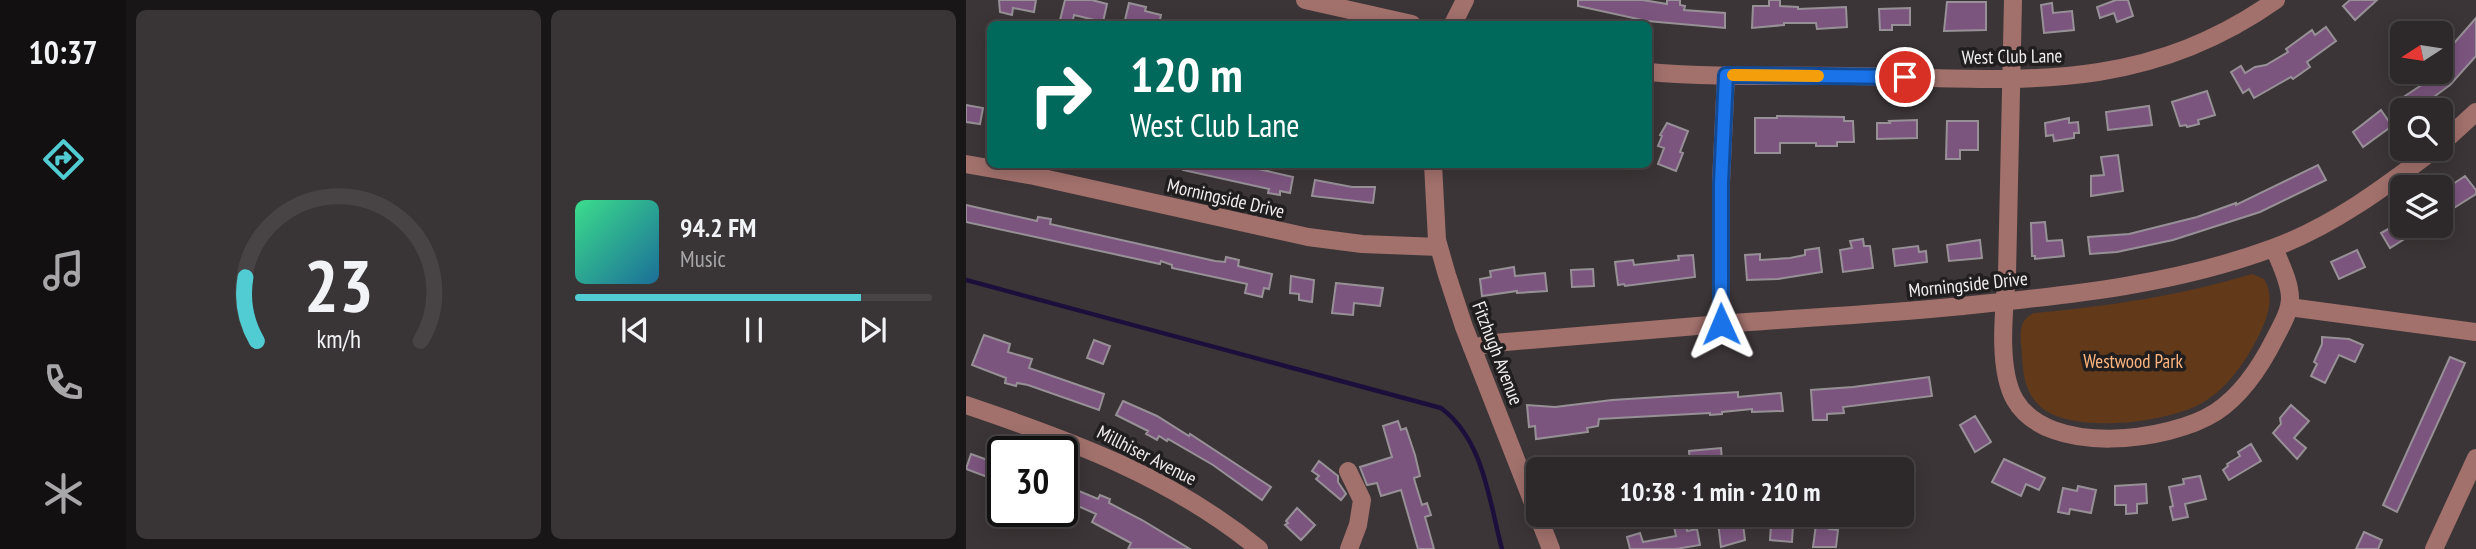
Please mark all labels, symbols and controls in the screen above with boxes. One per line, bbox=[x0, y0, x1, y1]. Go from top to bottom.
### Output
north arrow bbox=[2390, 21, 2454, 84]
map controls bbox=[2390, 21, 2453, 238]
text: 10:37 bbox=[28, 31, 98, 73]
text: 120 m bbox=[1130, 42, 1243, 106]
street label: West Club Lane bbox=[1961, 43, 2063, 69]
pin bbox=[1875, 47, 1935, 107]
icon: right bbox=[1015, 49, 1106, 140]
icon: arrive bbox=[1886, 58, 1924, 96]
button: search bbox=[2390, 98, 2453, 161]
text: West Club Lane bbox=[1130, 104, 1300, 146]
icon: directions bbox=[39, 135, 88, 184]
street label: Morningside Drive bbox=[1165, 173, 1287, 223]
button: layers bbox=[2390, 175, 2453, 238]
text: 94.2 FM bbox=[680, 211, 756, 244]
text: 23 bbox=[304, 237, 373, 331]
text: Music bbox=[680, 244, 726, 273]
icon: music bbox=[39, 246, 88, 295]
street label: Morningside Drive bbox=[1907, 266, 2029, 302]
position arrow bbox=[1684, 287, 1758, 361]
street label: Fitzhugh Avenue bbox=[1467, 298, 1529, 408]
icon: previous bbox=[616, 311, 654, 349]
icon: pause bbox=[735, 311, 773, 349]
icon: next bbox=[854, 311, 892, 349]
text: km/h bbox=[316, 322, 361, 354]
park label: Westwood Park bbox=[2083, 349, 2183, 373]
icon: phone bbox=[39, 358, 88, 407]
street label: Millhiser Avenue bbox=[1093, 420, 1201, 490]
speed limit sign: 30 bbox=[987, 436, 1078, 527]
icon: climate bbox=[39, 469, 88, 518]
text: 10:38 · 1 min · 210 m bbox=[1620, 475, 1820, 508]

